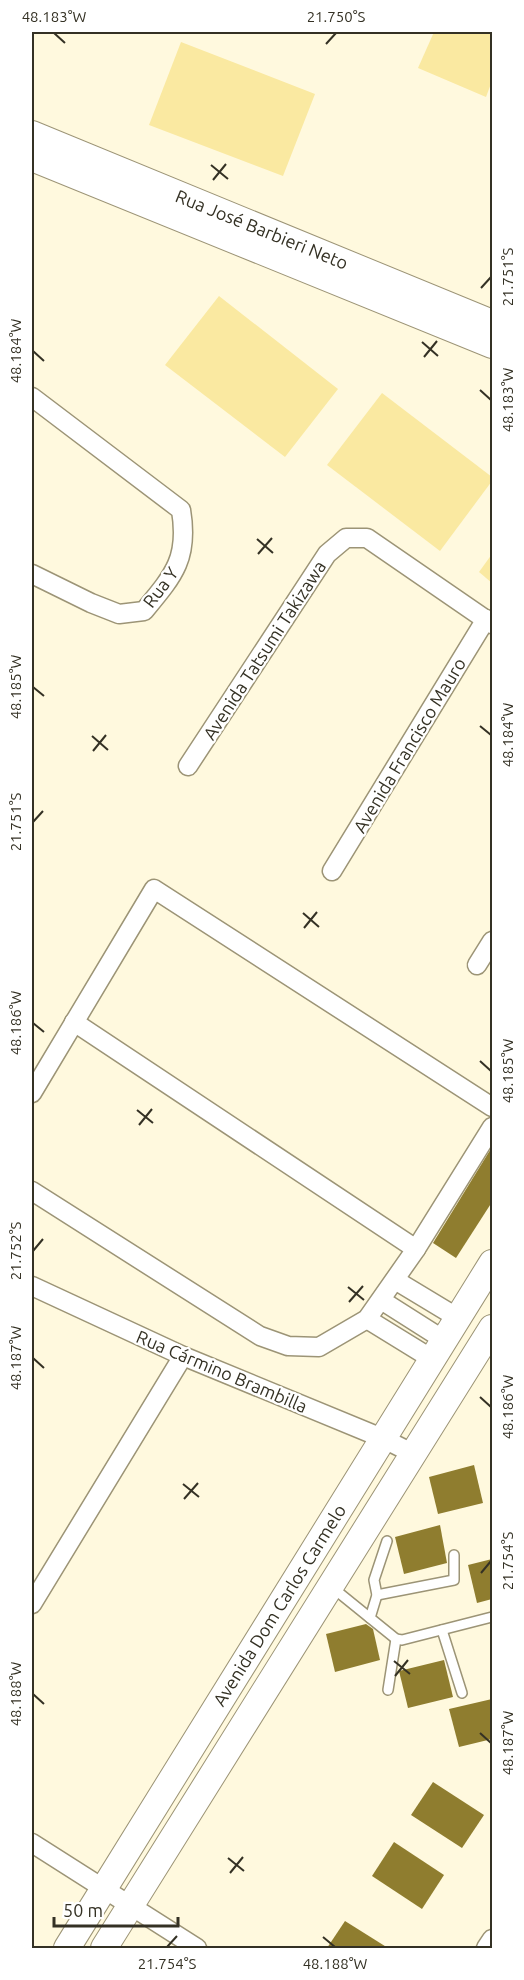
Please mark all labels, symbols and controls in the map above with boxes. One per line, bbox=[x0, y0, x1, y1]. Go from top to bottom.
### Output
text: 48.183°W bbox=[22, 8, 86, 25]
text: 21.750°S bbox=[307, 8, 365, 25]
street label: Rua José Barbieri Neto bbox=[173, 185, 351, 273]
text: 21.751°S bbox=[499, 248, 516, 306]
text: 48.184°W bbox=[7, 319, 24, 383]
text: 48.183°W bbox=[499, 368, 516, 432]
street label: Avenida Tatsumi Takizawa bbox=[199, 557, 329, 743]
street label: Rua Y bbox=[138, 562, 182, 611]
street label: Avenida Francisco Mauro bbox=[349, 654, 469, 836]
text: 48.185°W bbox=[7, 655, 24, 719]
text: 48.184°W bbox=[499, 703, 516, 767]
text: 21.751°S bbox=[7, 793, 24, 851]
text: 48.186°W bbox=[7, 991, 24, 1055]
text: 48.185°W bbox=[499, 1039, 516, 1103]
text: 21.752°S bbox=[7, 1222, 24, 1280]
text: 48.187°W bbox=[7, 1326, 24, 1390]
street label: Rua Cármino Brambilla bbox=[134, 1326, 310, 1416]
text: 48.186°W bbox=[499, 1375, 516, 1439]
street label: Avenida Dom Carlos Carmelo bbox=[209, 1501, 349, 1709]
text: 21.754°S bbox=[499, 1532, 516, 1590]
text: 48.188°W bbox=[7, 1662, 24, 1726]
text: 48.187°W bbox=[499, 1711, 516, 1775]
scale bar bbox=[54, 1890, 178, 1928]
text: 50 m bbox=[63, 1900, 103, 1920]
text: 21.754°S bbox=[138, 1955, 196, 1972]
text: 48.188°W bbox=[303, 1955, 367, 1972]

